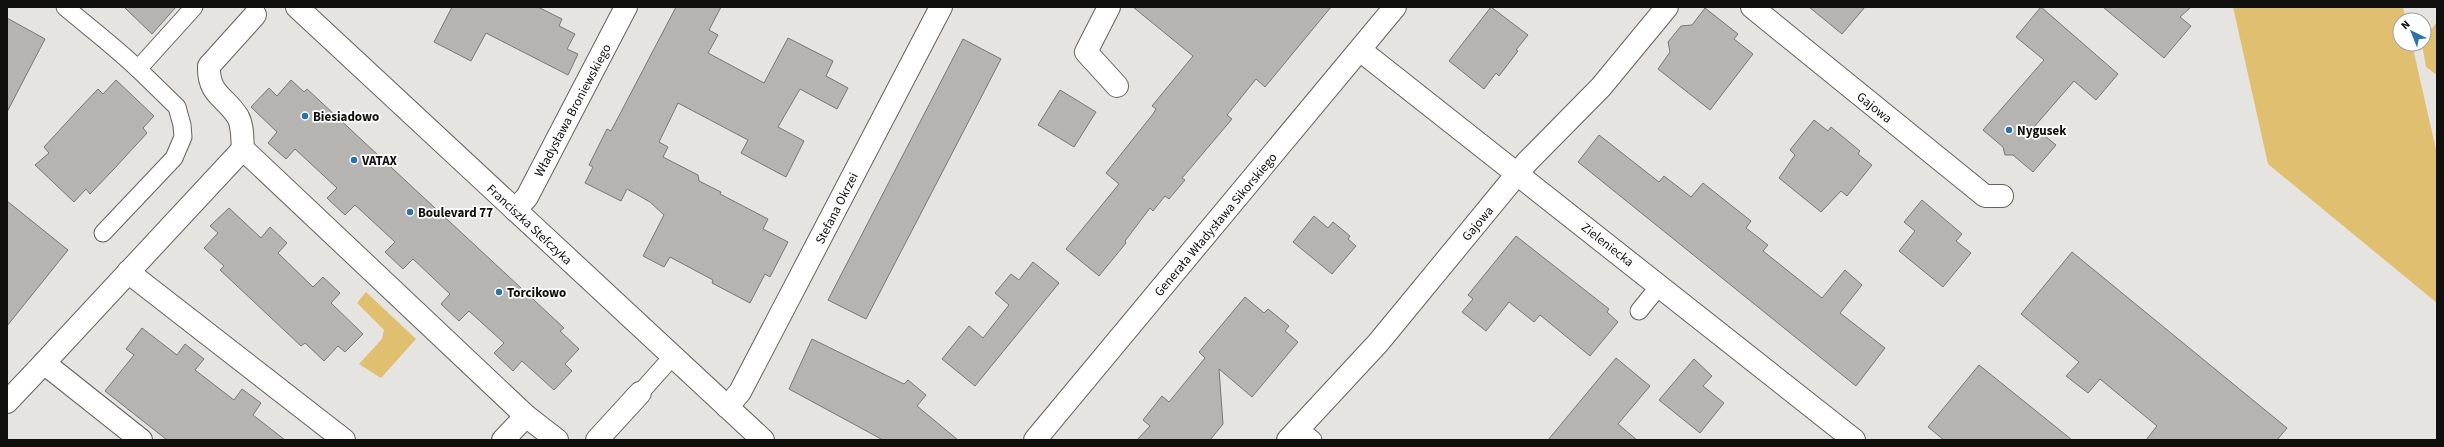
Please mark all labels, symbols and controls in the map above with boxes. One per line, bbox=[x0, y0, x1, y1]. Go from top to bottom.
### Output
north arrow bbox=[2392, 12, 2432, 52]
text: N bbox=[2398, 17, 2413, 33]
street label: Władysława Broniewskiego bbox=[530, 41, 616, 180]
street label: Gajowa bbox=[1853, 88, 1896, 128]
place label: Biesiadowo bbox=[313, 108, 379, 126]
marker: Biesiadowo bbox=[300, 111, 310, 121]
place label: Nygusek bbox=[2017, 122, 2067, 140]
marker: Nygusek bbox=[2004, 125, 2014, 135]
street label: Generała Władysława Sikorskiego bbox=[1150, 149, 1281, 300]
place label: VATAX bbox=[361, 152, 398, 170]
marker: VATAX bbox=[349, 155, 359, 165]
street label: Stefana Okrzei bbox=[811, 170, 863, 247]
street label: Franciszka Stefczyka bbox=[483, 180, 576, 269]
street label: Gajowa bbox=[1458, 202, 1498, 245]
place label: Boulevard 77 bbox=[418, 204, 493, 222]
marker: Boulevard 77 bbox=[405, 207, 415, 217]
street label: Zieleniecka bbox=[1577, 219, 1637, 271]
place label: Torcikowo bbox=[507, 284, 566, 302]
marker: Torcikowo bbox=[494, 287, 504, 297]

